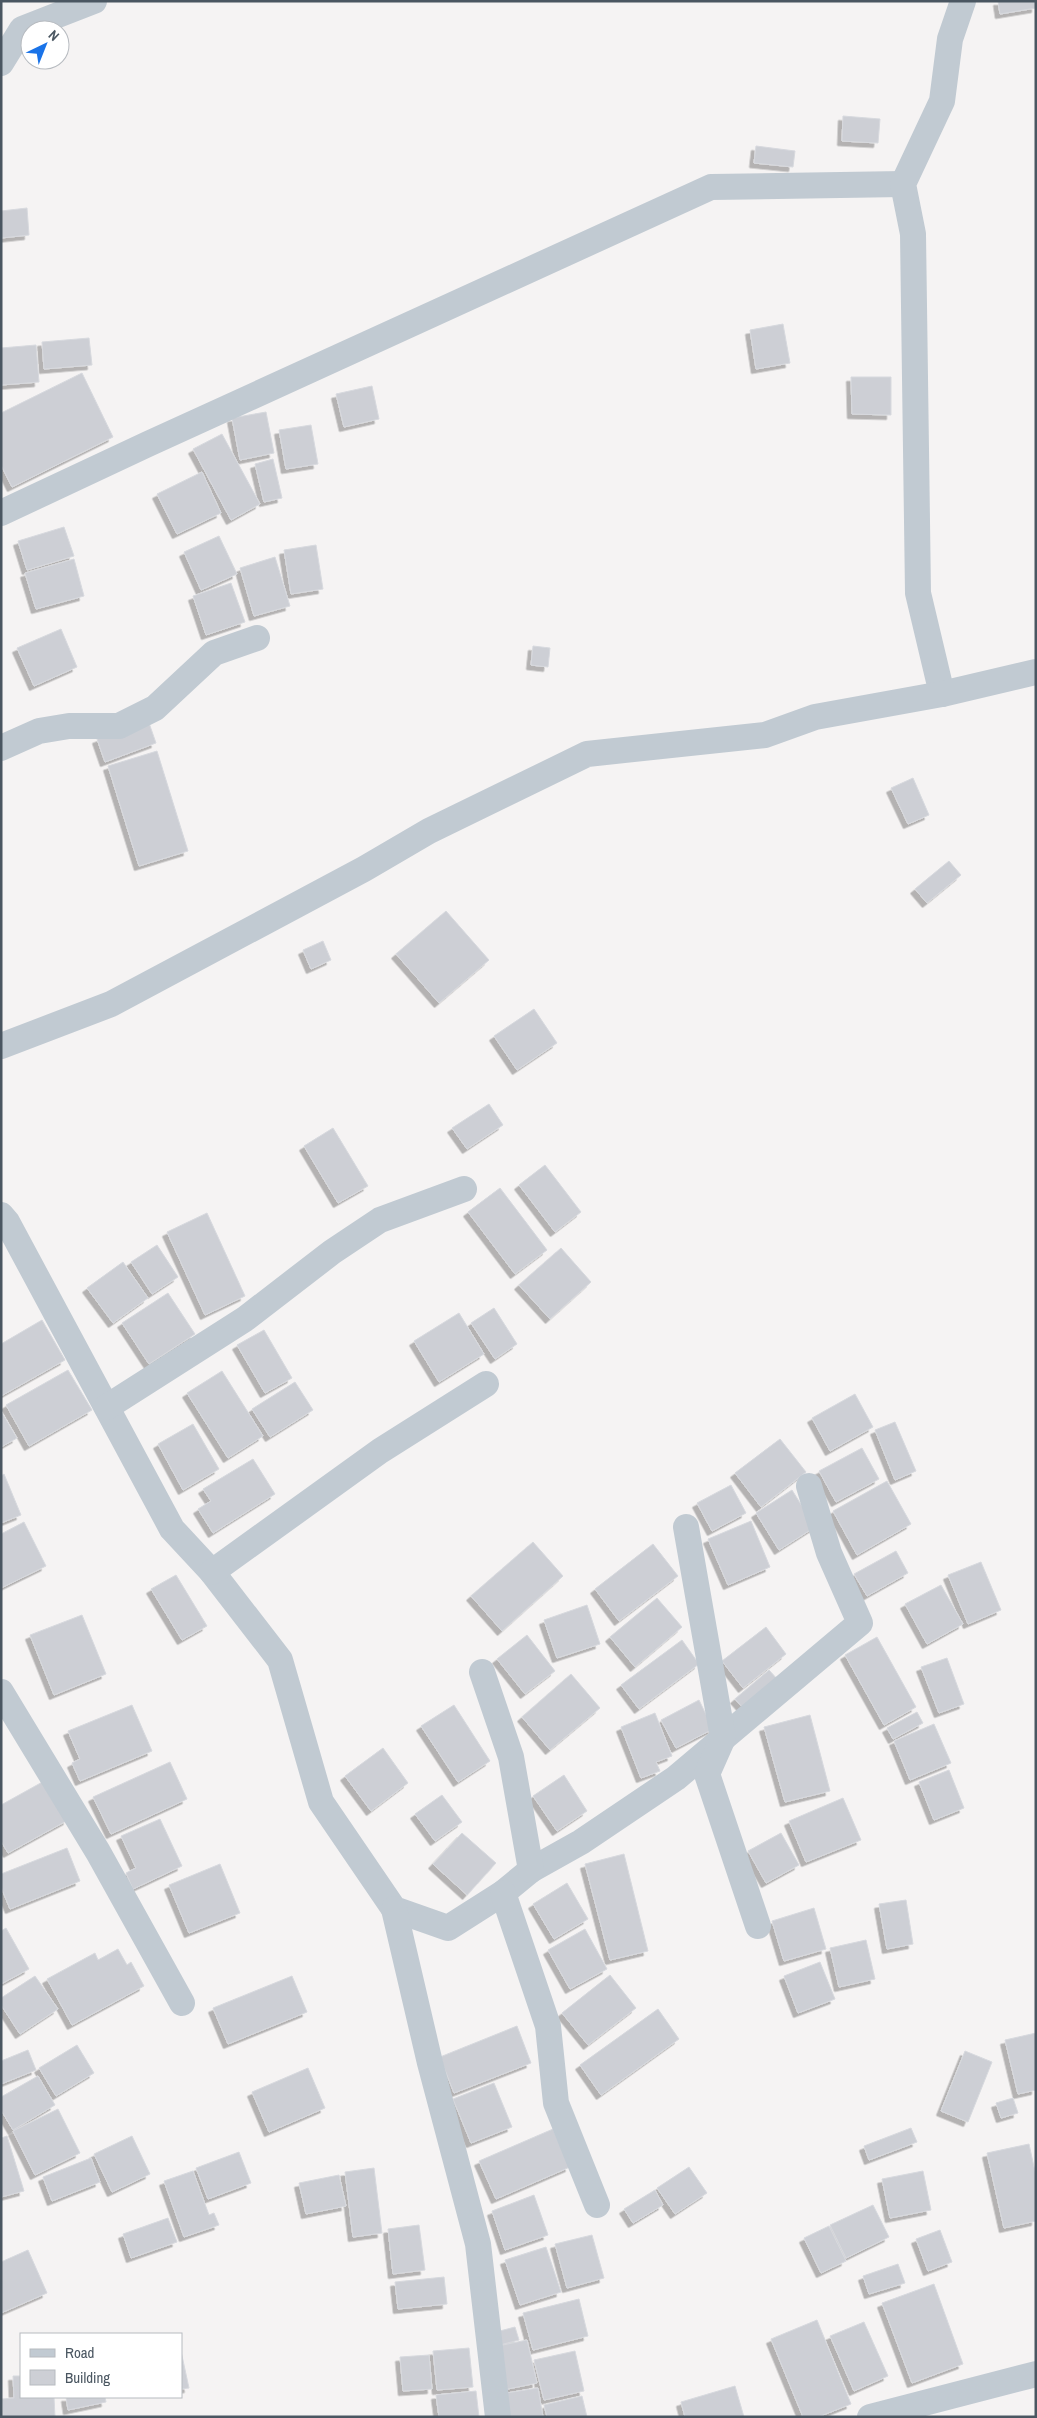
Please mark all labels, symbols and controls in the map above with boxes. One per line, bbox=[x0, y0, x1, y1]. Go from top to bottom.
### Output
north arrow bbox=[20, 20, 70, 70]
text: N bbox=[45, 26, 63, 45]
legend bbox=[20, 2333, 182, 2398]
text: Road bbox=[65, 2342, 94, 2363]
text: Building bbox=[65, 2367, 110, 2388]

